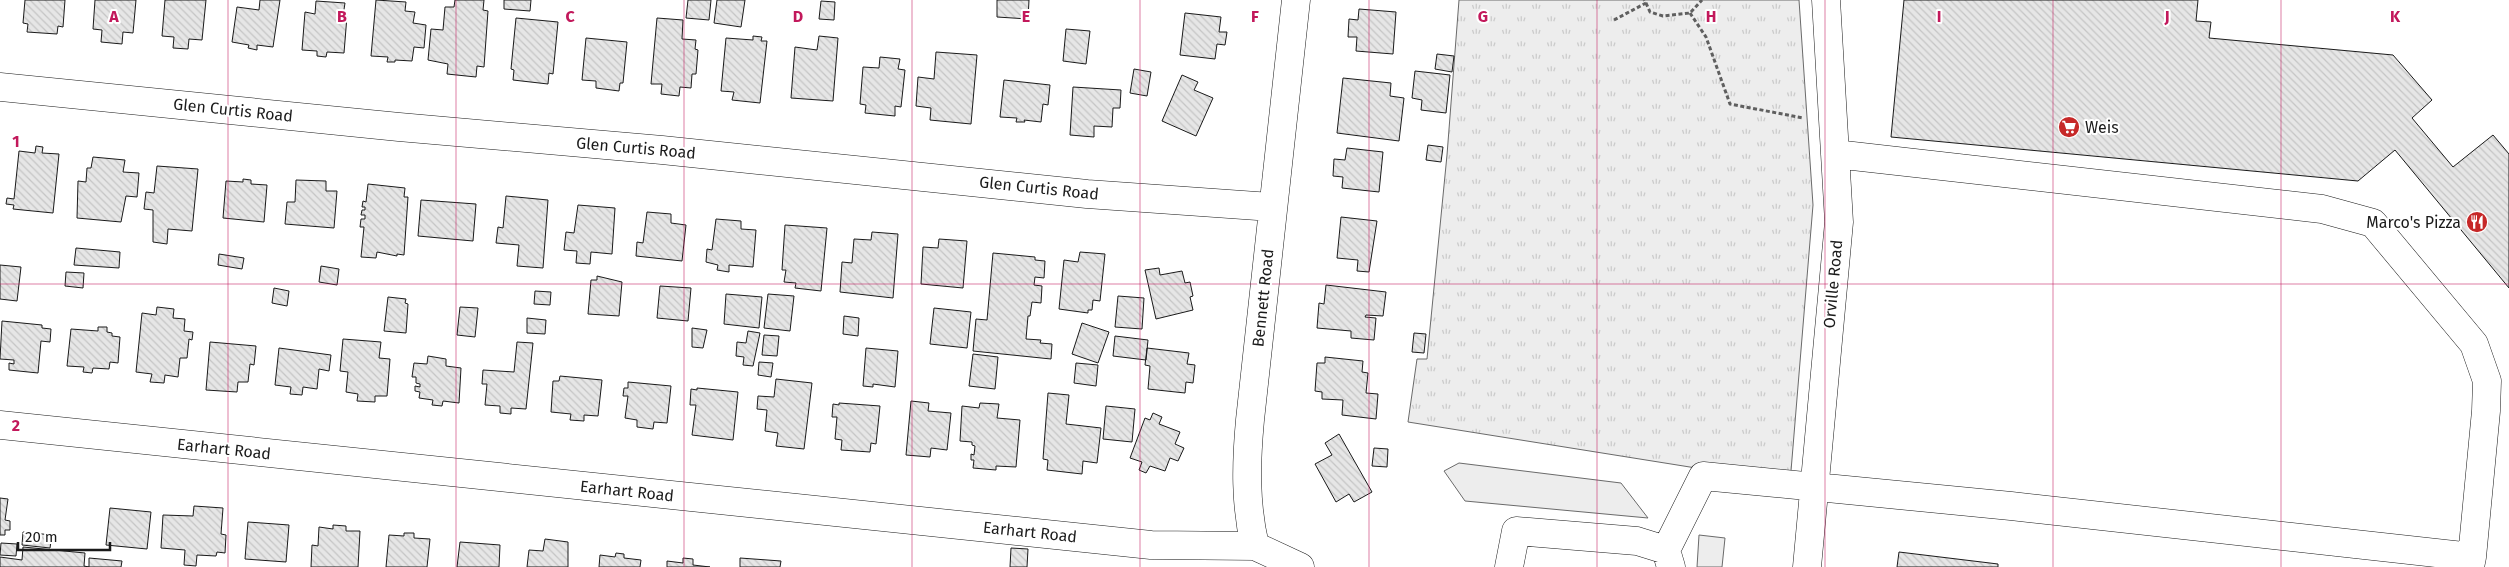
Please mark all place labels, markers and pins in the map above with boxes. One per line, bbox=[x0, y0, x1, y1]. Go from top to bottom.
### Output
supermarket icon: Weis bbox=[2057, 115, 2081, 139]
place label: Weis bbox=[2085, 118, 2119, 137]
restaurant icon: Marco's Pizza bbox=[2465, 210, 2489, 234]
place label: Marco's Pizza bbox=[2366, 213, 2461, 232]

